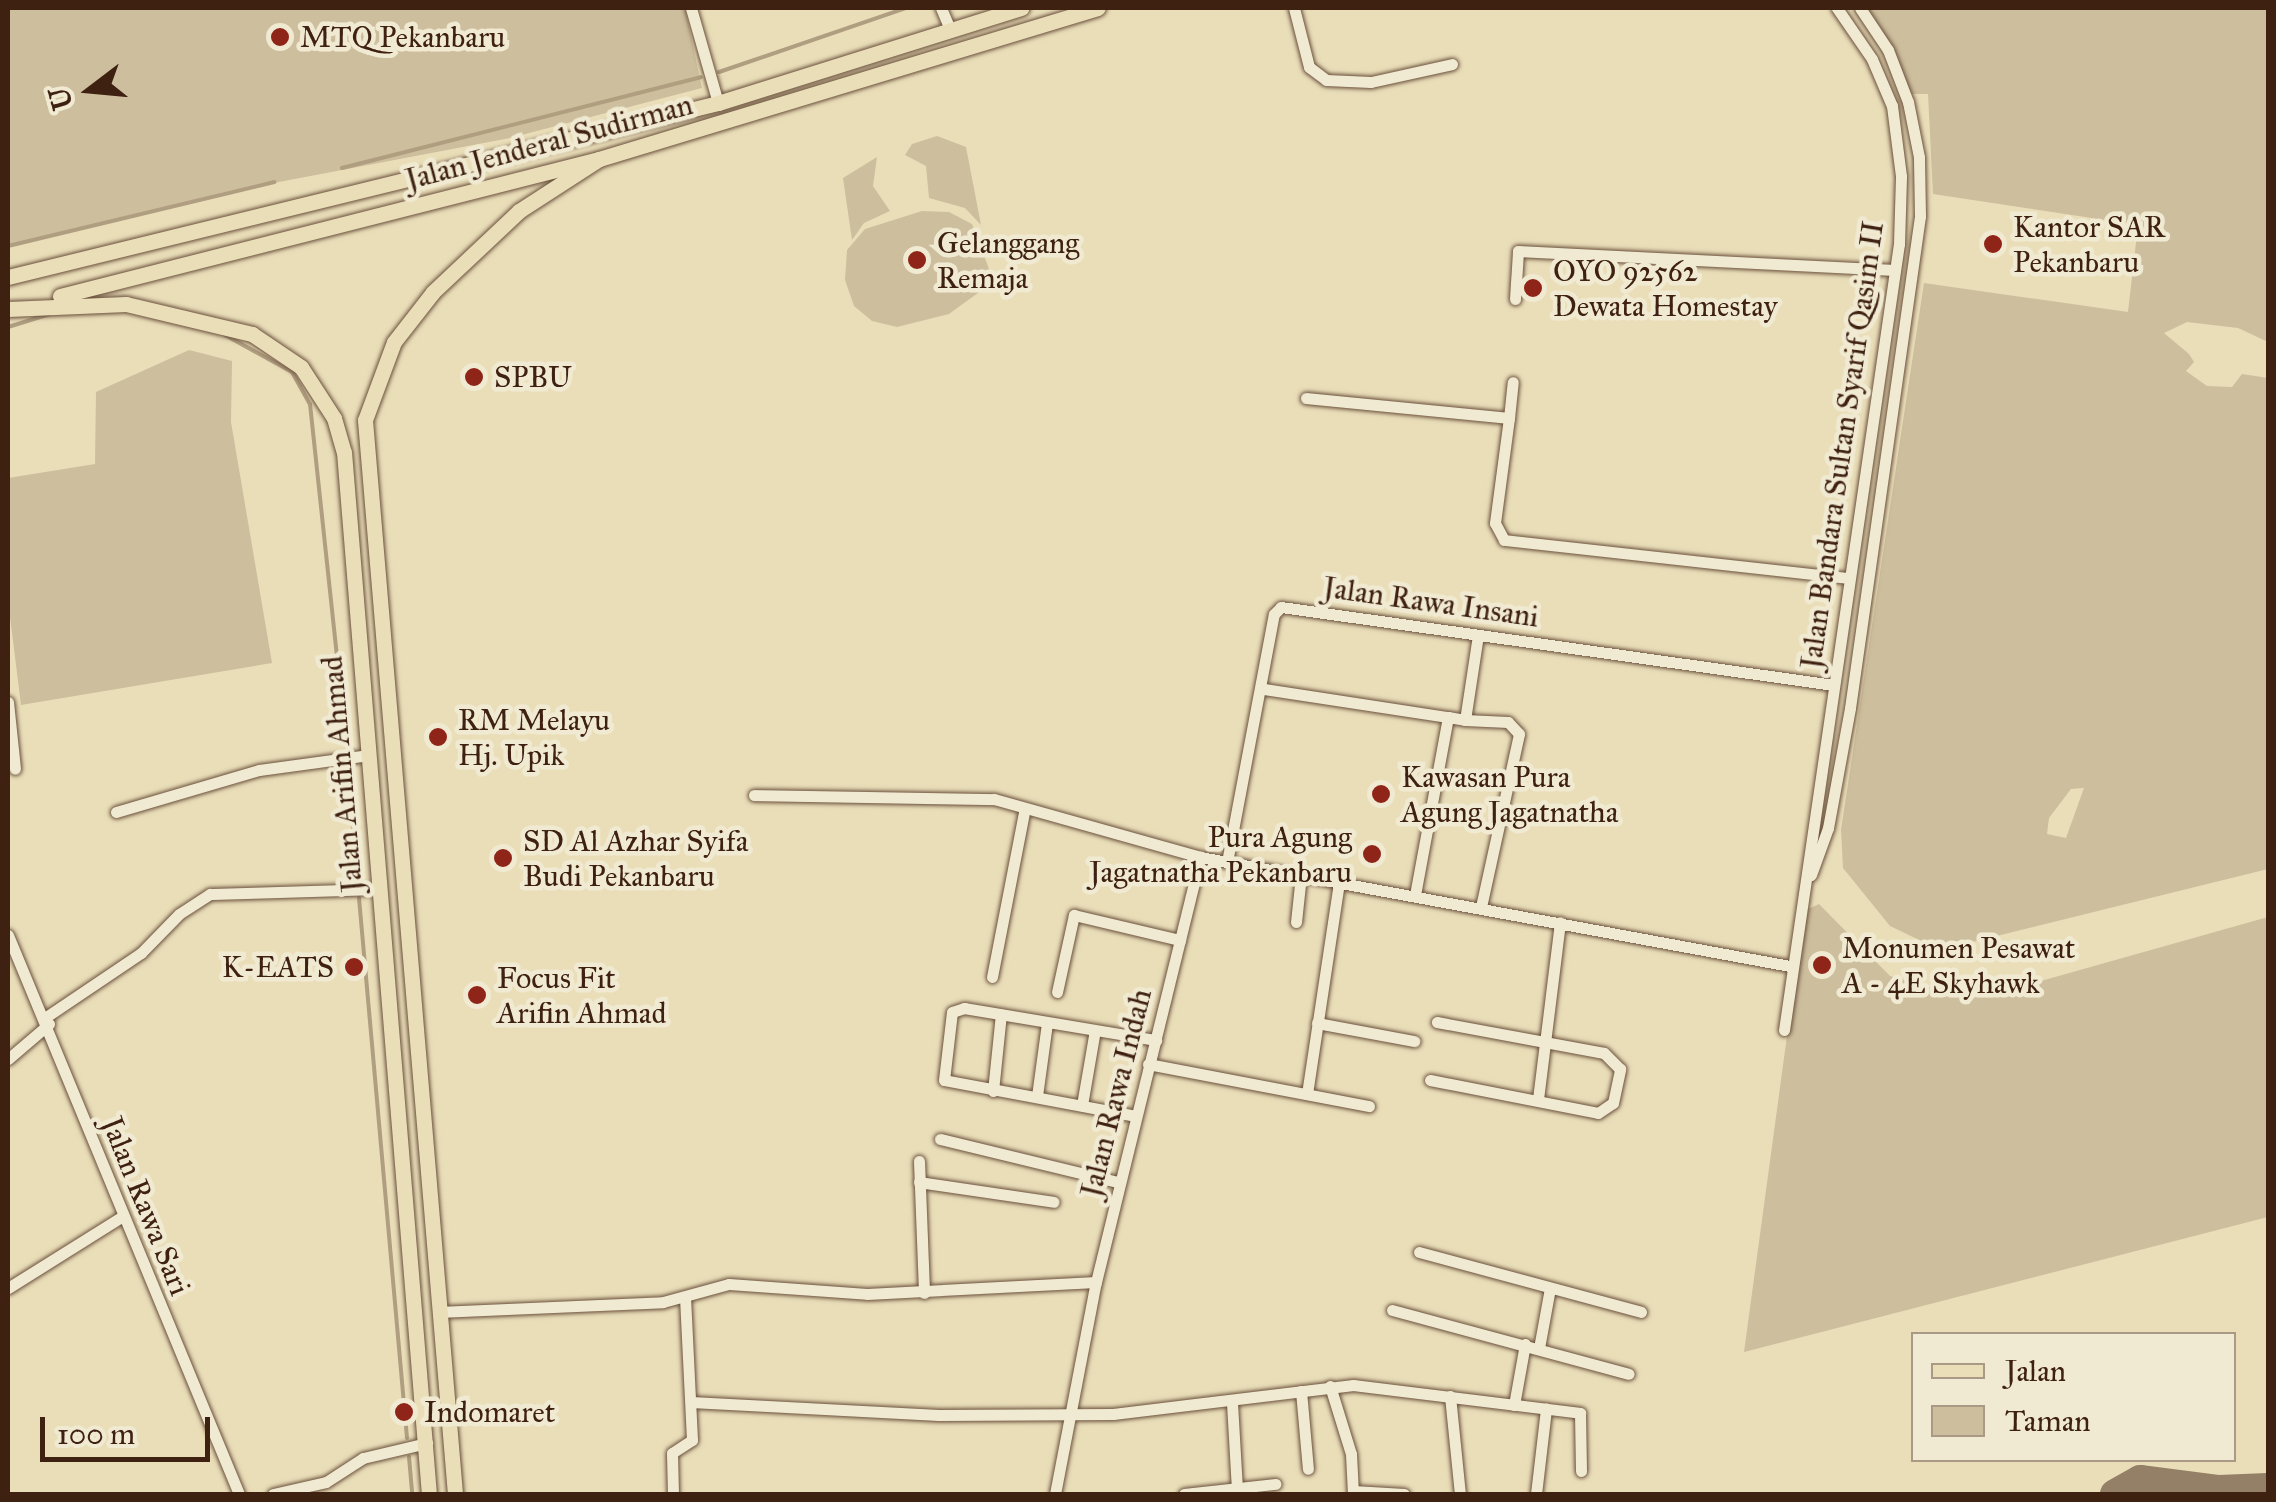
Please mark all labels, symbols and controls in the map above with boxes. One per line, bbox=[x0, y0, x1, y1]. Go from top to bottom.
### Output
place label: MTQ Pekanbaru bbox=[300, 19, 505, 55]
marker: MTQ Pekanbaru bbox=[269, 26, 291, 48]
north arrow bbox=[40, 40, 140, 140]
text: U bbox=[41, 83, 81, 114]
street label: Jalan Jenderal Sudirman bbox=[401, 86, 697, 198]
place label: Kantor SAR Pekanbaru bbox=[2013, 209, 2165, 280]
street label: Jalan Bandara Sultan Syarif Qasim II bbox=[1793, 219, 1891, 671]
place label: Gelanggang Remaja bbox=[937, 225, 1079, 296]
marker: Kantor SAR Pekanbaru bbox=[1982, 233, 2004, 255]
marker: Gelanggang Remaja bbox=[906, 249, 928, 271]
place label: OYO 92562 Dewata Homestay bbox=[1553, 253, 1777, 324]
marker: OYO 92562 Dewata Homestay bbox=[1522, 277, 1544, 299]
place label: SPBU bbox=[494, 359, 572, 395]
marker: SPBU bbox=[463, 366, 485, 388]
street label: Jalan Rawa Insani bbox=[1321, 569, 1541, 635]
street label: Jalan Arifin Ahmad bbox=[314, 654, 370, 894]
place label: RM Melayu Hj. Upik bbox=[458, 702, 610, 772]
marker: RM Melayu Hj. Upik bbox=[427, 726, 449, 748]
place label: Kawasan Pura Agung Jagatnatha bbox=[1401, 759, 1618, 830]
marker: Kawasan Pura Agung Jagatnatha bbox=[1370, 783, 1392, 805]
place label: Pura Agung Jagatnatha Pekanbaru bbox=[1089, 819, 1352, 890]
place label: SD Al Azhar Syifa Budi Pekanbaru bbox=[523, 823, 748, 894]
marker: Pura Agung Jagatnatha Pekanbaru bbox=[1361, 843, 1383, 865]
marker: SD Al Azhar Syifa Budi Pekanbaru bbox=[492, 847, 514, 869]
place label: Monumen Pesawat A - 4E Skyhawk bbox=[1842, 930, 2075, 1000]
place label: K-EATS bbox=[222, 949, 334, 985]
marker: Monumen Pesawat A - 4E Skyhawk bbox=[1811, 954, 1833, 976]
marker: K-EATS bbox=[343, 956, 365, 978]
place label: Focus Fit Arifin Ahmad bbox=[497, 960, 667, 1030]
marker: Focus Fit Arifin Ahmad bbox=[466, 984, 488, 1006]
street label: Jalan Rawa Indah bbox=[1073, 985, 1159, 1201]
street label: Jalan Rawa Sari bbox=[94, 1112, 198, 1300]
legend bbox=[1911, 1332, 2236, 1462]
text: Jalan bbox=[2005, 1353, 2066, 1389]
place label: Indomaret bbox=[424, 1394, 555, 1430]
scale bar bbox=[45, 1397, 215, 1459]
marker: Indomaret bbox=[393, 1401, 415, 1423]
text: Taman bbox=[2005, 1403, 2091, 1439]
text: 100 m bbox=[57, 1416, 135, 1452]

